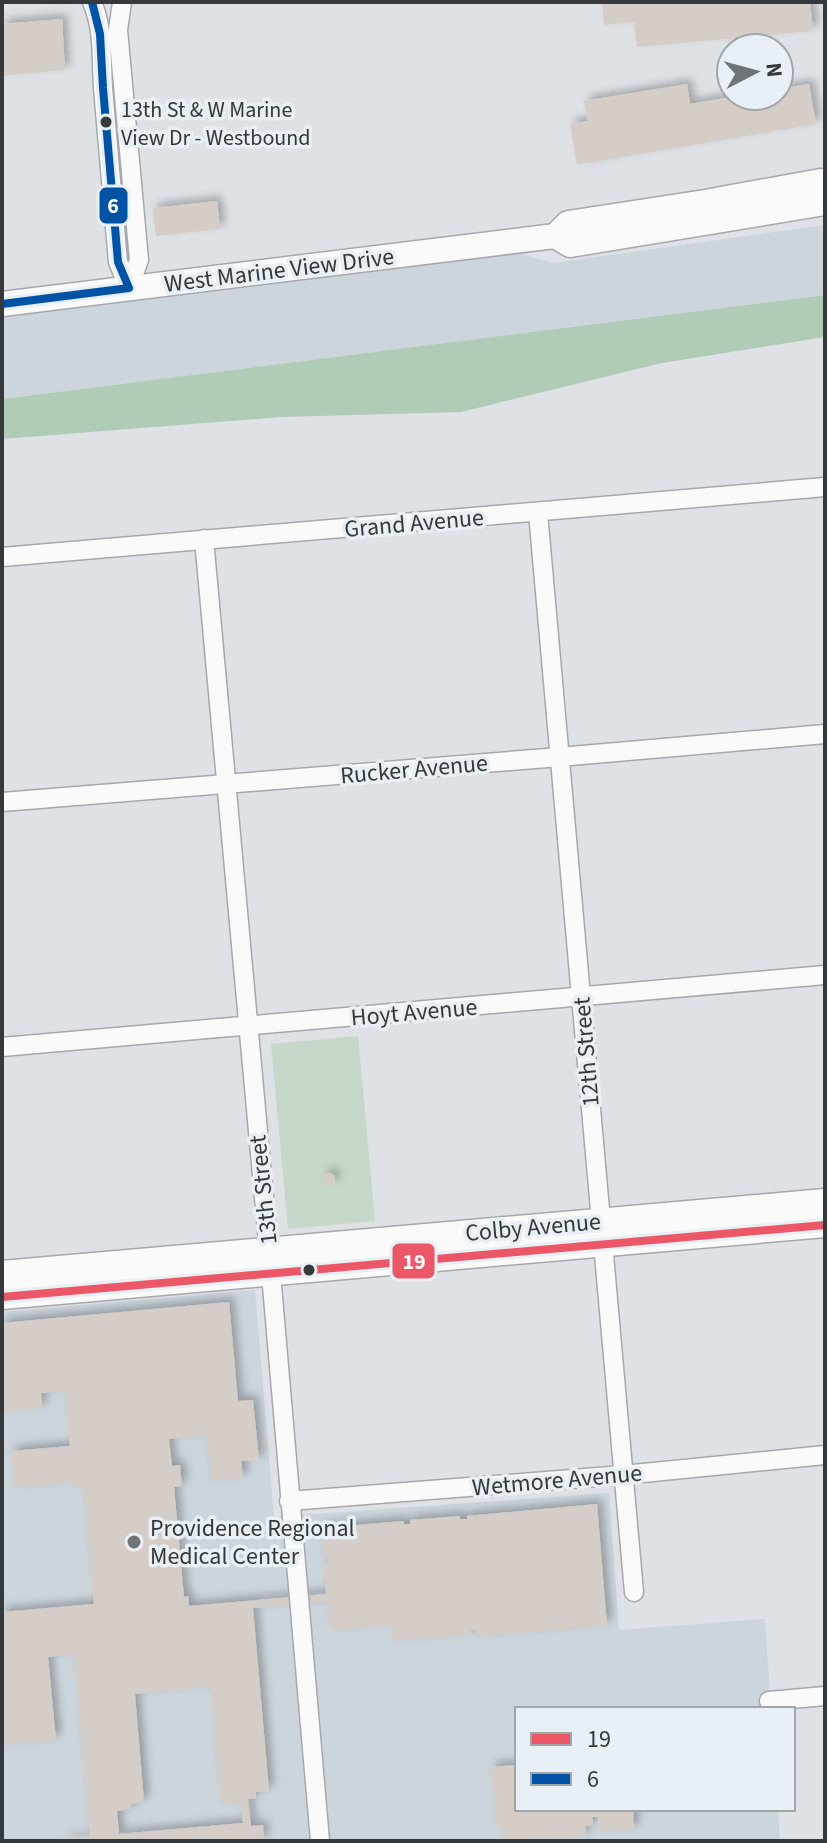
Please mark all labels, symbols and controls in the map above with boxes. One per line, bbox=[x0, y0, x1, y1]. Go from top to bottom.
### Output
north arrow bbox=[715, 32, 795, 112]
text: N bbox=[757, 61, 791, 79]
place label: 13th St & W Marine View Dr - Westbound bbox=[121, 94, 311, 154]
marker: 13th St & W Marine View Dr - Westbound bbox=[98, 114, 114, 130]
line badge: 6 bbox=[98, 186, 129, 225]
text: 6 bbox=[107, 190, 119, 222]
street label: West Marine View Drive bbox=[162, 239, 396, 302]
street label: Grand Avenue bbox=[343, 500, 485, 547]
street label: Rucker Avenue bbox=[339, 746, 489, 793]
street label: Hoyt Avenue bbox=[349, 990, 479, 1035]
street label: 12th Street bbox=[564, 996, 609, 1108]
street label: 13th Street bbox=[240, 1133, 287, 1246]
street label: Colby Avenue bbox=[464, 1204, 602, 1251]
line badge: 19 bbox=[391, 1242, 436, 1280]
text: 19 bbox=[402, 1246, 426, 1278]
unlabelled marker bbox=[301, 1262, 317, 1278]
street label: Wetmore Avenue bbox=[471, 1456, 643, 1505]
place label: Providence Regional Medical Center bbox=[150, 1511, 355, 1574]
marker: Providence Regional Medical Center bbox=[125, 1533, 143, 1551]
legend bbox=[515, 1707, 795, 1811]
text: 19 bbox=[587, 1722, 611, 1757]
text: 6 bbox=[587, 1762, 599, 1797]

